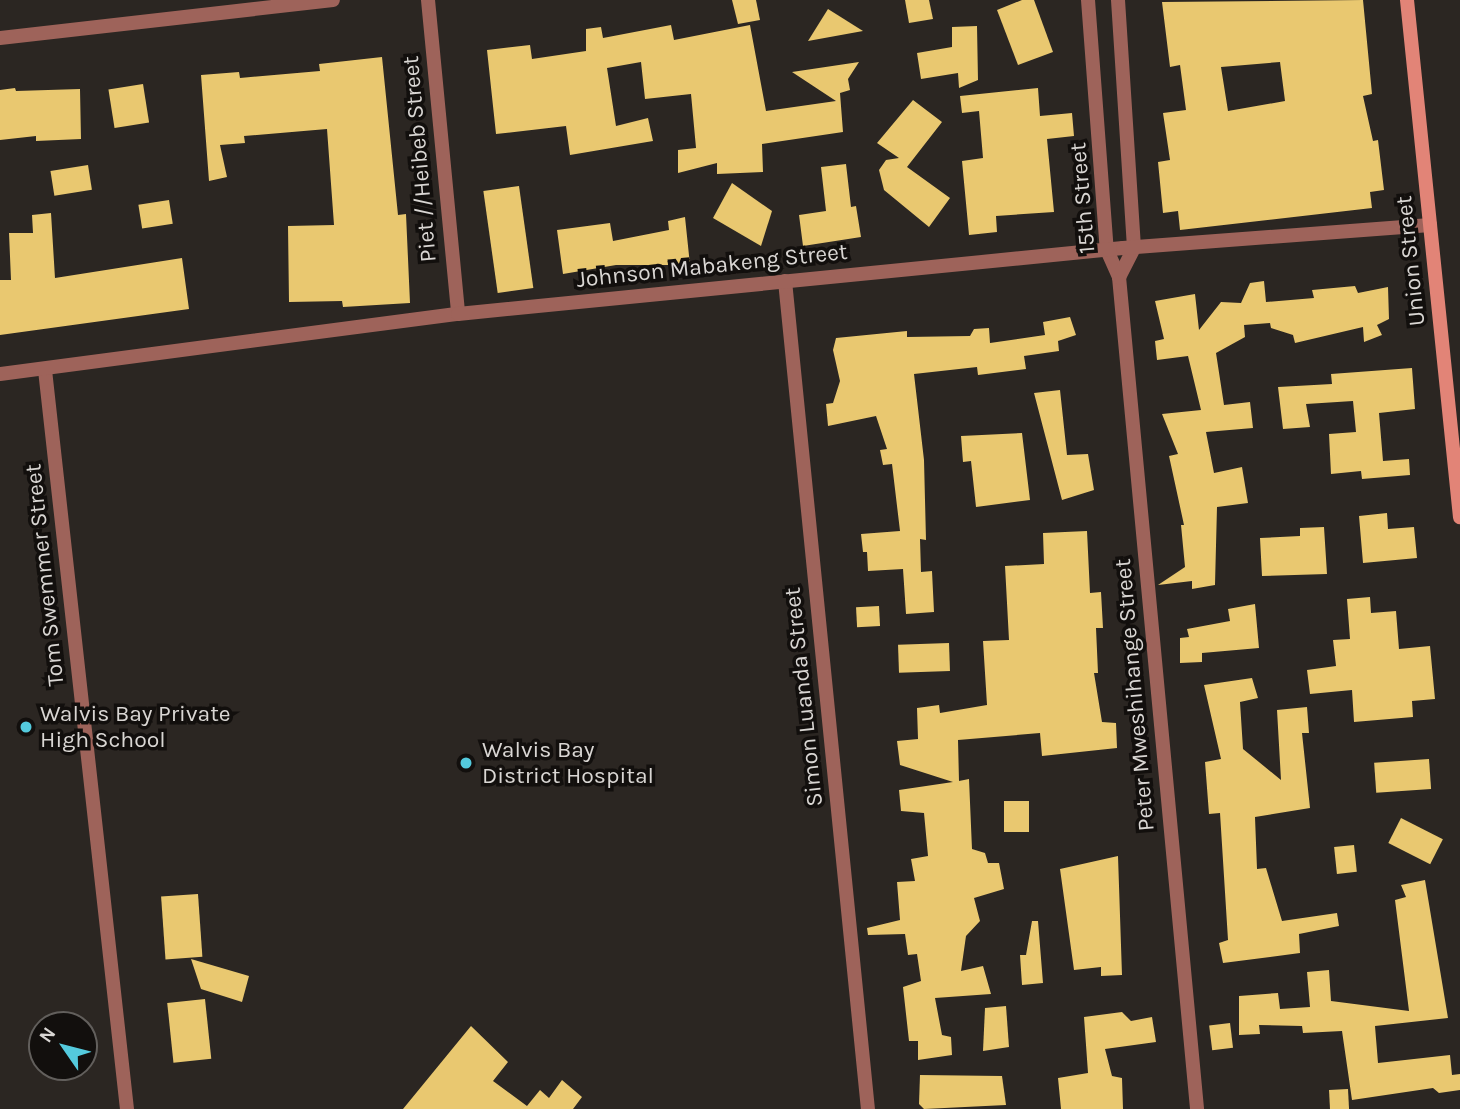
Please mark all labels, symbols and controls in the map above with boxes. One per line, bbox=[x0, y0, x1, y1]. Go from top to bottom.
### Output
street label: Piet //Heibeb Street bbox=[397, 55, 443, 263]
street label: 15th Street bbox=[1064, 141, 1102, 255]
street label: Union Street bbox=[1390, 195, 1432, 327]
street label: Johnson Mabakeng Street bbox=[575, 238, 849, 294]
street label: Tom Swemmer Street bbox=[20, 462, 70, 688]
street label: Peter Mweshihange Street bbox=[1109, 558, 1161, 832]
street label: Simon Luanda Street bbox=[779, 586, 829, 808]
place label: Walvis Bay Private High School bbox=[40, 700, 231, 754]
marker: Walvis Bay Private High School bbox=[18, 719, 34, 735]
place label: Walvis Bay District Hospital bbox=[482, 736, 654, 790]
marker: Walvis Bay District Hospital bbox=[456, 753, 476, 773]
north arrow bbox=[28, 1011, 98, 1081]
text: N bbox=[35, 1023, 60, 1047]

